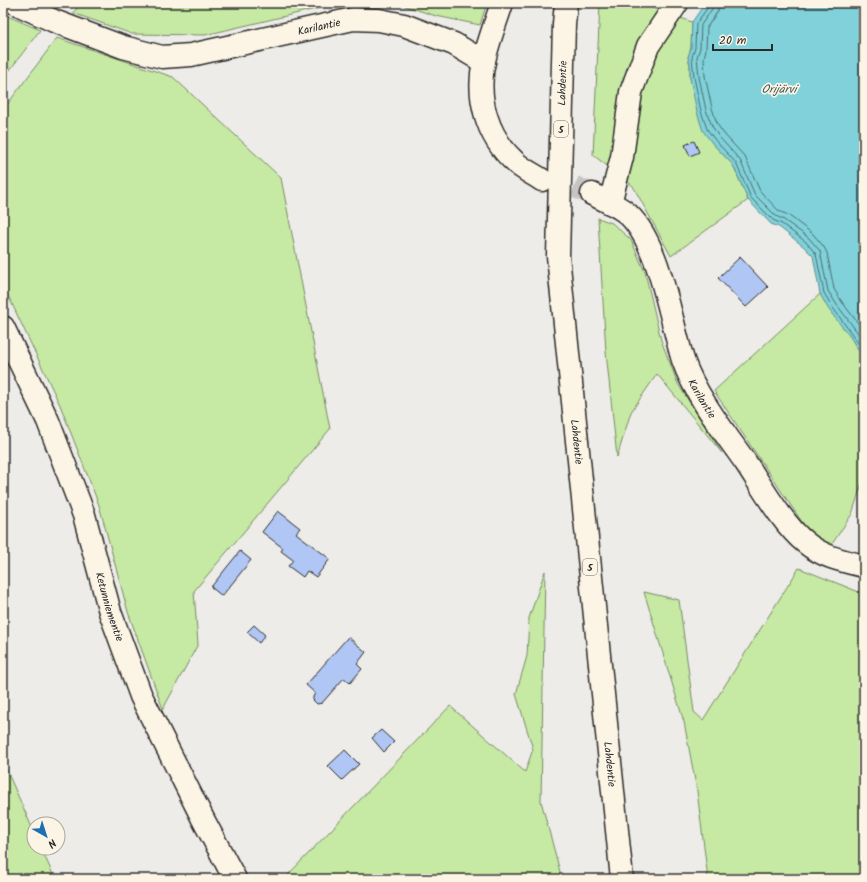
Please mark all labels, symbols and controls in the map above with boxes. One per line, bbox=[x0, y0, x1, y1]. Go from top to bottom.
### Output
street label: Karilantie bbox=[296, 14, 342, 41]
scale bar bbox=[713, 26, 772, 52]
text: 20 m bbox=[719, 31, 747, 50]
street label: Lahdentie bbox=[553, 60, 573, 106]
water label: Orijärvi bbox=[762, 80, 800, 99]
road number: 5 bbox=[554, 121, 568, 137]
street label: Karilantie bbox=[682, 376, 720, 423]
street label: Lahdentie bbox=[565, 419, 587, 465]
road number: 5 bbox=[583, 559, 597, 575]
street label: Ketunniementie bbox=[90, 570, 128, 644]
street label: Lahdentie bbox=[598, 741, 620, 788]
north arrow bbox=[26, 816, 66, 856]
text: N bbox=[43, 834, 60, 852]

